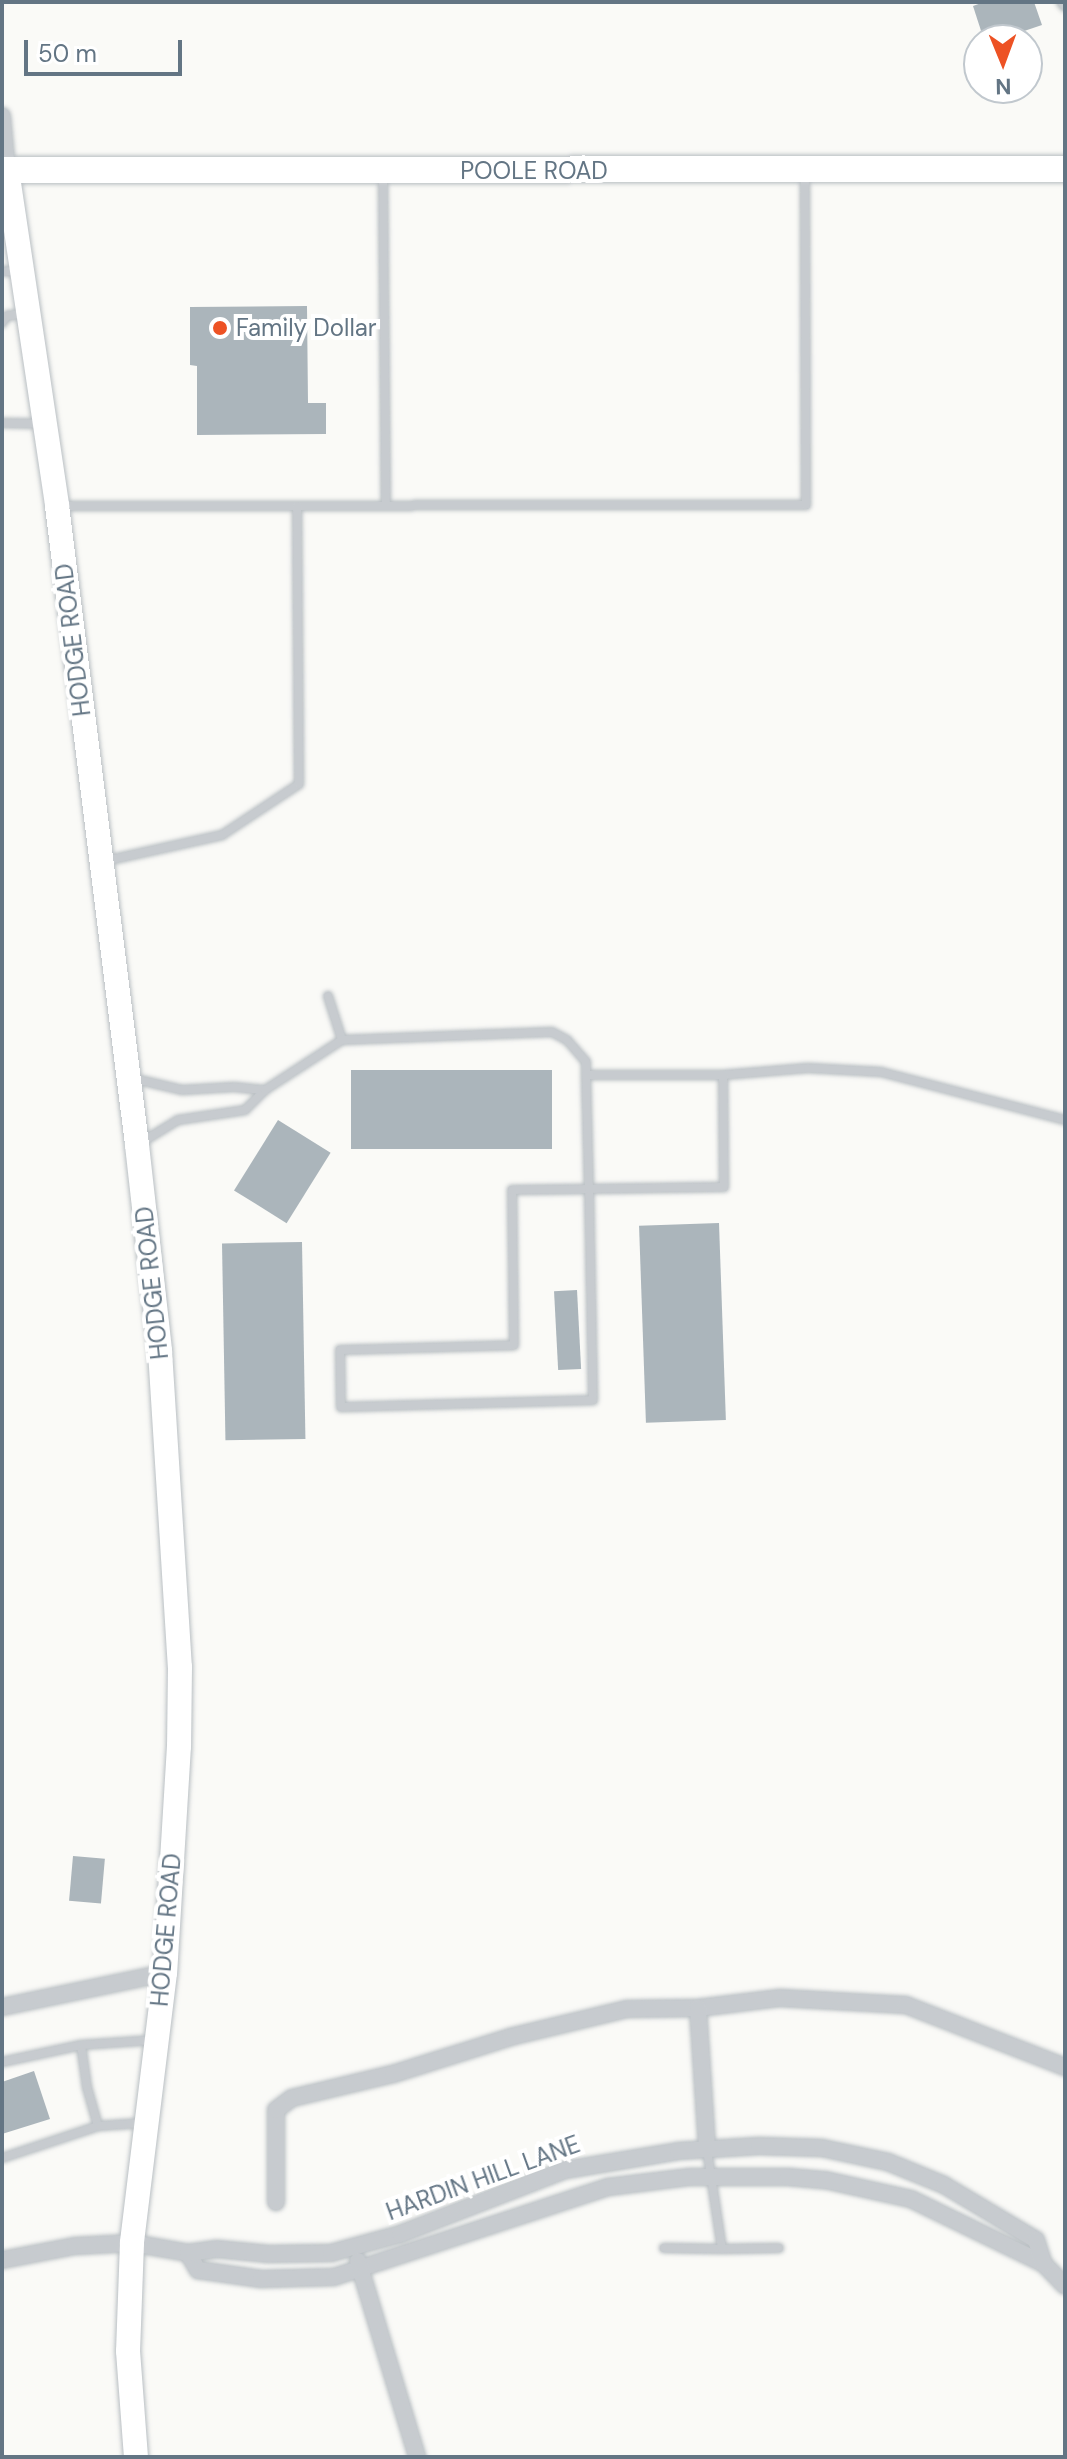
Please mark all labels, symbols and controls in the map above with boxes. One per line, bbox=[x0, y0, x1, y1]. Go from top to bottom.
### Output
scale bar bbox=[28, 24, 186, 74]
north arrow bbox=[963, 24, 1043, 104]
text: 50 m bbox=[38, 38, 97, 69]
text: N bbox=[995, 72, 1012, 101]
street label: POOLE ROAD bbox=[460, 157, 608, 185]
place label: Family Dollar bbox=[236, 314, 377, 342]
marker: Family Dollar bbox=[211, 319, 229, 337]
street label: HODGE ROAD bbox=[49, 562, 97, 718]
street label: HODGE ROAD bbox=[130, 1205, 174, 1361]
street label: HODGE ROAD bbox=[145, 1852, 187, 2008]
street label: HARDIN HILL LANE bbox=[382, 2130, 584, 2226]

